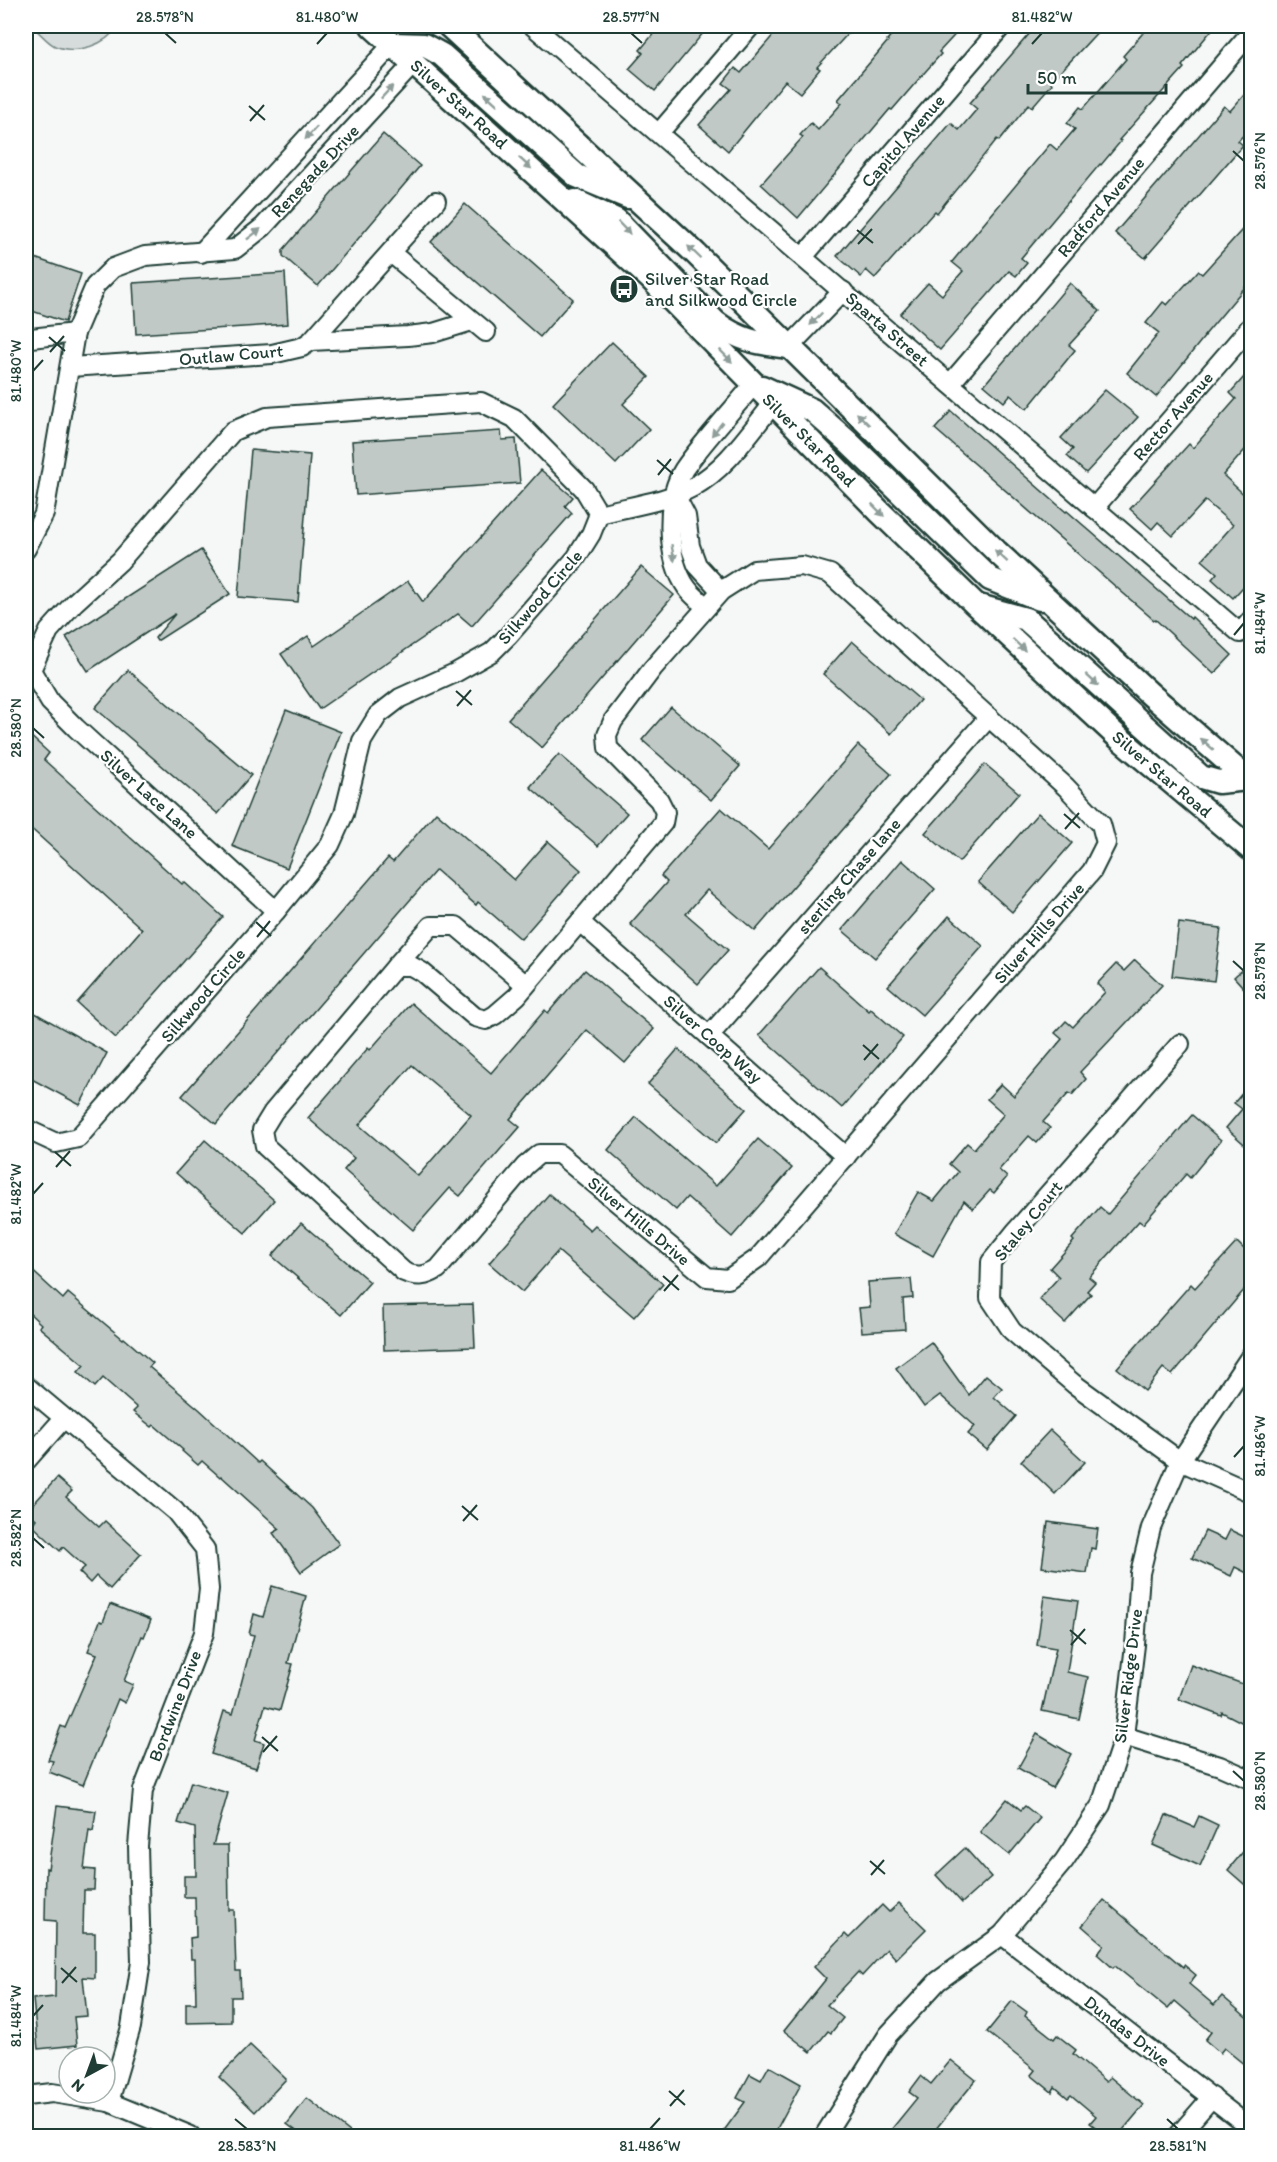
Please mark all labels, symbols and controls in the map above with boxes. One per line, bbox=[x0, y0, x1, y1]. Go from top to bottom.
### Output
text: 28.578°N bbox=[136, 8, 194, 26]
text: 81.480°W bbox=[296, 8, 358, 26]
text: 28.577°N bbox=[602, 8, 660, 26]
text: 81.482°W bbox=[1011, 8, 1073, 26]
street label: Silver Star Road bbox=[406, 54, 513, 154]
scale bar bbox=[1028, 57, 1166, 95]
text: 50 m bbox=[1037, 67, 1077, 89]
one-way arrow bbox=[380, 85, 394, 99]
street label: Capitol Avenue bbox=[857, 90, 949, 192]
one-way arrow bbox=[484, 93, 499, 106]
street label: Renegade Drive bbox=[266, 120, 364, 222]
one-way arrow bbox=[304, 126, 318, 141]
text: 28.576°N bbox=[1251, 132, 1269, 190]
street label: Radford Avenue bbox=[1053, 152, 1149, 262]
one-way arrow bbox=[517, 156, 532, 170]
one-way arrow bbox=[617, 221, 631, 236]
one-way arrow bbox=[245, 228, 261, 240]
one-way arrow bbox=[688, 246, 702, 260]
place label: Silver Star Road and Silkwood Circle bbox=[645, 268, 797, 311]
bus stop icon: Silver Star Road and Silkwood Circle bbox=[608, 273, 640, 305]
street label: Sparta Street bbox=[841, 287, 933, 371]
one-way arrow bbox=[809, 311, 823, 325]
street label: Outlaw Court bbox=[178, 339, 284, 371]
text: 81.480°W bbox=[7, 340, 25, 402]
one-way arrow bbox=[719, 348, 733, 362]
street label: Rector Avenue bbox=[1128, 367, 1218, 465]
street label: Silver Star Road bbox=[757, 388, 861, 492]
one-way arrow bbox=[856, 413, 870, 427]
one-way arrow bbox=[711, 421, 724, 436]
one-way arrow bbox=[870, 502, 884, 516]
one-way arrow bbox=[668, 543, 677, 562]
street label: Silkwood Circle bbox=[493, 545, 587, 649]
one-way arrow bbox=[994, 549, 1009, 563]
text: 81.484°W bbox=[1251, 592, 1269, 654]
one-way arrow bbox=[1011, 638, 1026, 652]
one-way arrow bbox=[1085, 673, 1100, 687]
text: 28.580°N bbox=[7, 698, 25, 758]
street label: Silver Star Road bbox=[1107, 726, 1217, 822]
one-way arrow bbox=[1200, 738, 1215, 751]
street label: Silver Lace Lane bbox=[96, 744, 202, 844]
street label: sterling Chase lane bbox=[792, 813, 906, 939]
street label: Silver Hills Drive bbox=[989, 878, 1089, 988]
text: 28.578°N bbox=[1251, 942, 1269, 1000]
street label: Silkwood Circle bbox=[156, 943, 250, 1047]
street label: Silver Coop Way bbox=[659, 990, 767, 1088]
text: 81.482°W bbox=[7, 1163, 25, 1225]
street label: Silver Hills Drive bbox=[583, 1172, 695, 1270]
street label: Staley Court bbox=[989, 1176, 1067, 1266]
text: 81.486°W bbox=[1251, 1415, 1269, 1477]
text: 28.582°N bbox=[7, 1509, 25, 1567]
street label: Silver Ridge Drive bbox=[1109, 1608, 1147, 1744]
street label: Bordwine Drive bbox=[144, 1647, 206, 1765]
text: 28.580°N bbox=[1251, 1751, 1269, 1811]
text: 81.484°W bbox=[7, 1985, 25, 2047]
street label: Dundas Drive bbox=[1080, 1991, 1174, 2071]
north arrow bbox=[57, 2045, 117, 2105]
text: N bbox=[67, 2075, 88, 2097]
text: 28.583°N bbox=[218, 2137, 276, 2155]
text: 81.486°W bbox=[619, 2137, 681, 2155]
text: 28.581°N bbox=[1149, 2137, 1207, 2155]

